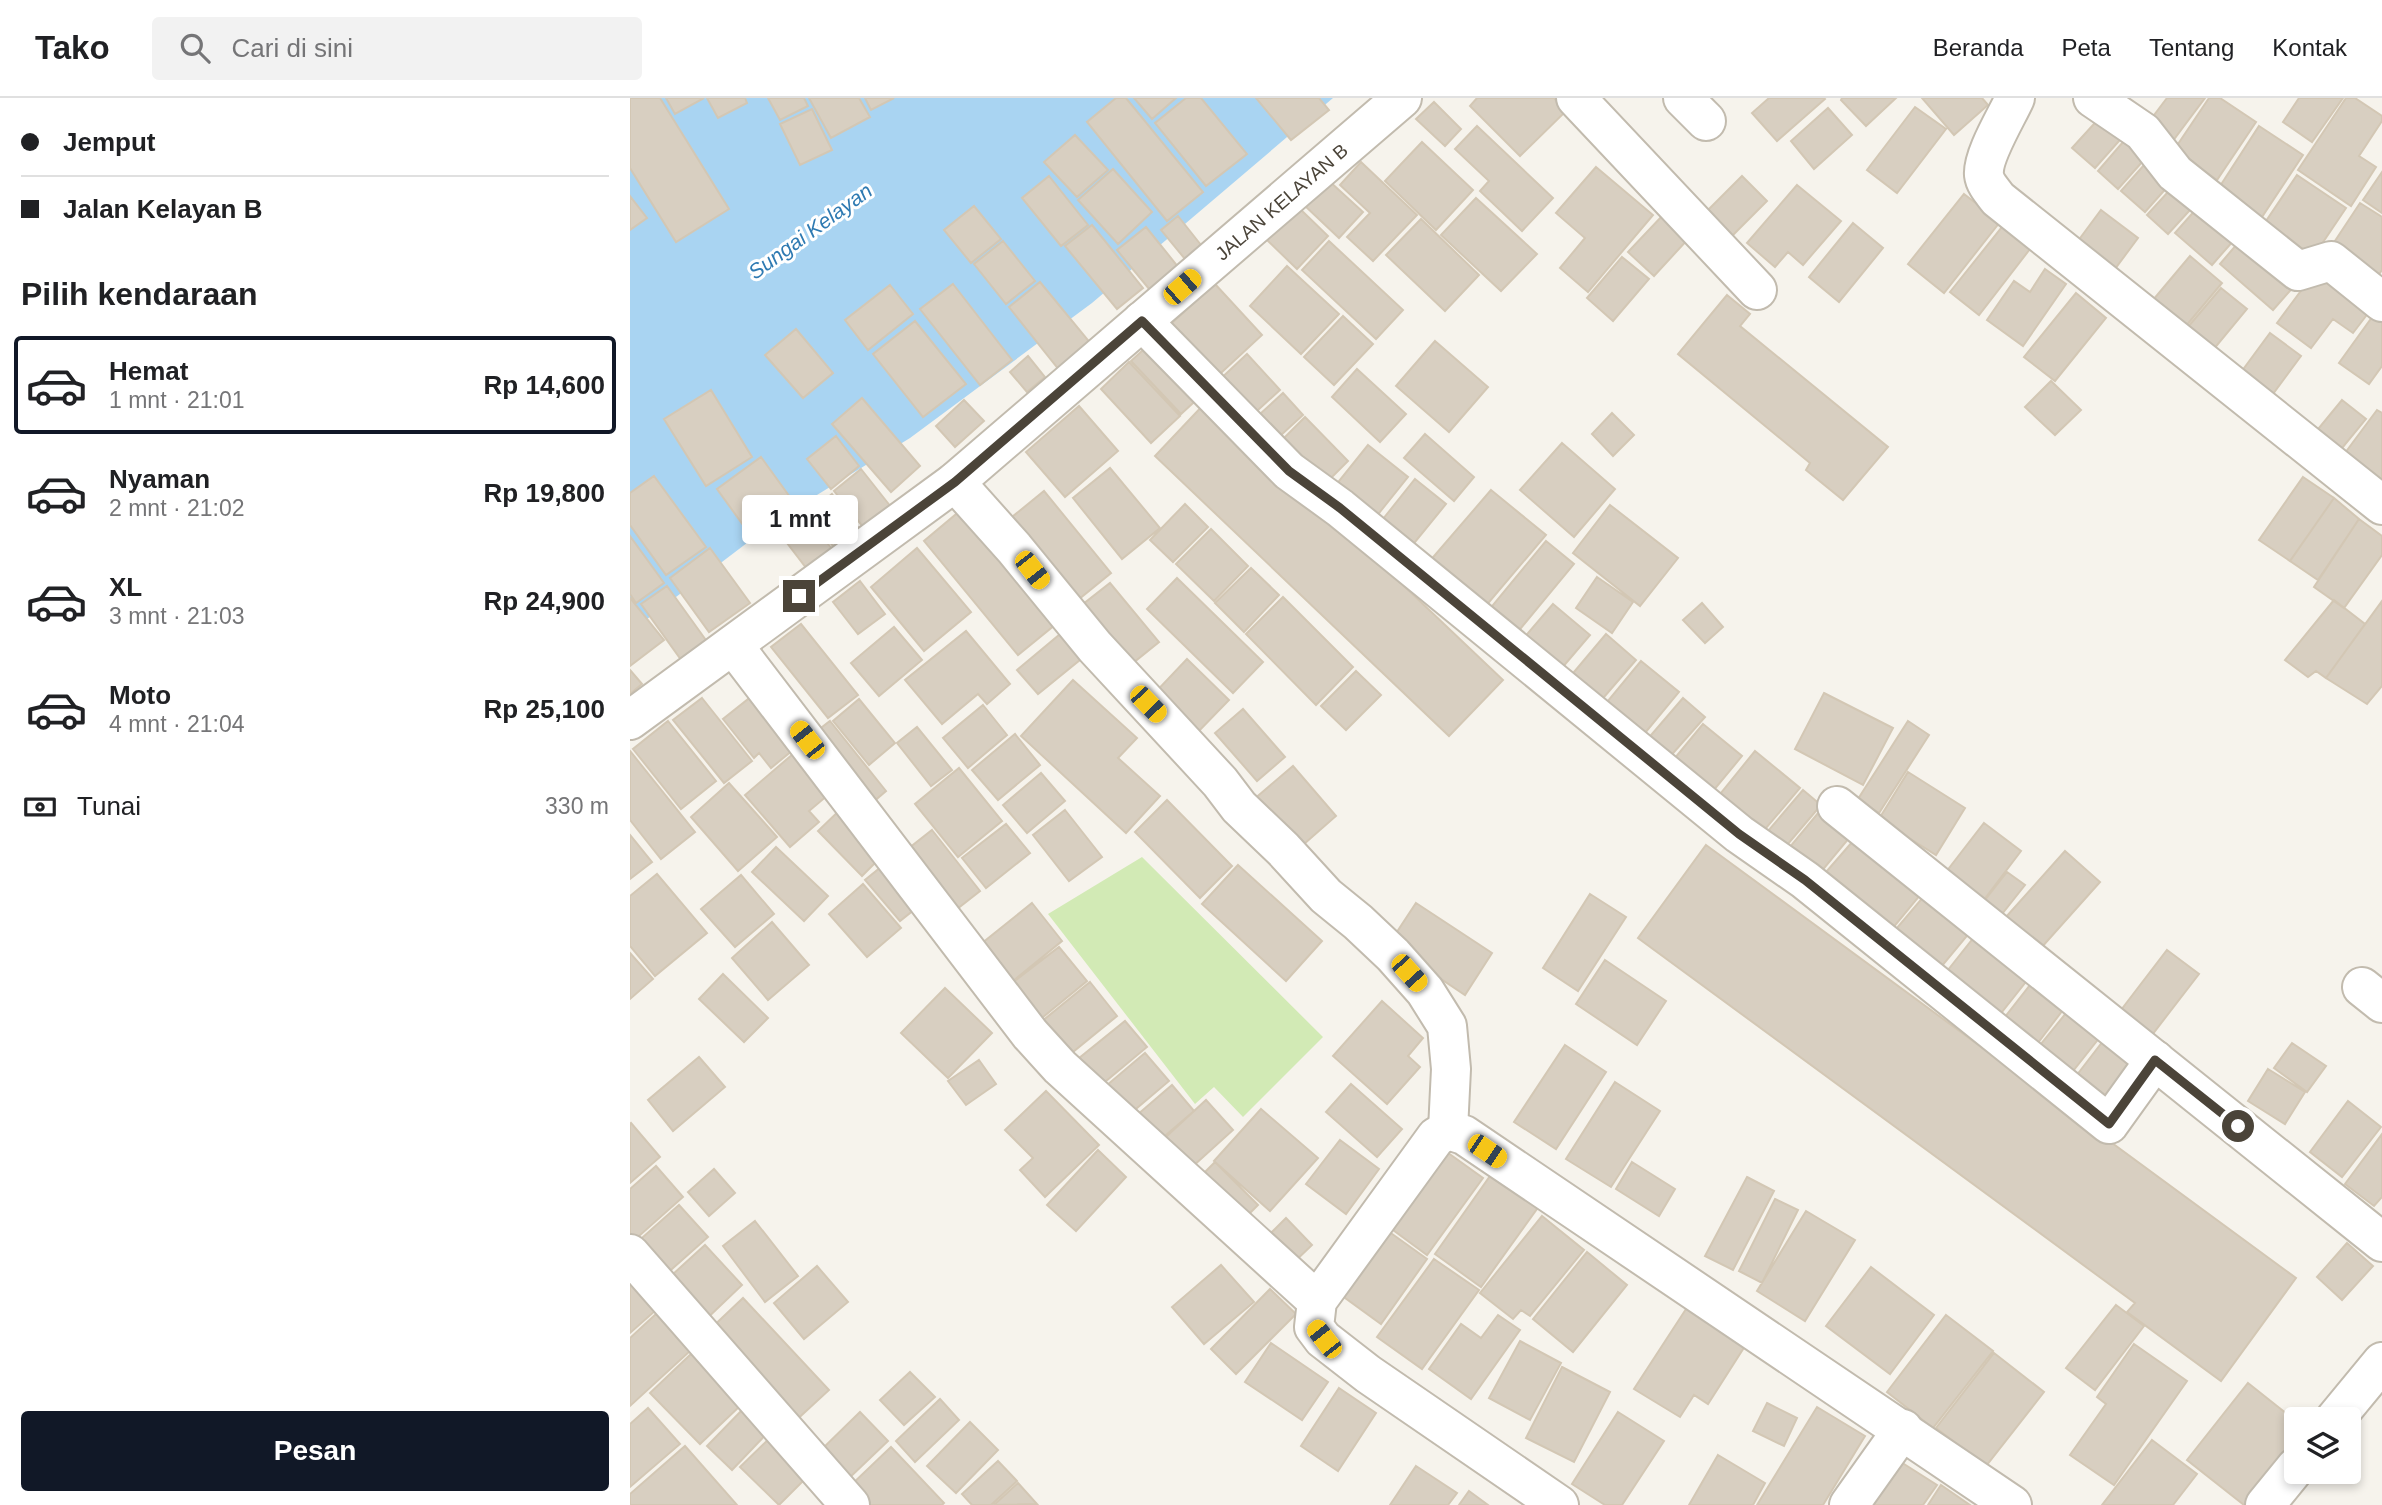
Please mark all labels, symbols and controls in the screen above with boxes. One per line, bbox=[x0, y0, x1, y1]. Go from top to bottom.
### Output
search box bbox=[152, 17, 642, 80]
text: Tako bbox=[35, 29, 110, 66]
icon: search bbox=[176, 29, 214, 67]
text: Cari di sini bbox=[232, 33, 353, 63]
text: Beranda bbox=[1933, 34, 2024, 61]
text: Peta bbox=[2062, 34, 2111, 61]
text: Tentang bbox=[2149, 34, 2234, 61]
text: Kontak bbox=[2272, 34, 2347, 61]
text: Jemput bbox=[63, 127, 155, 157]
street label: JALAN KELAYAN B bbox=[1211, 139, 1352, 264]
water label: Sungai Kelayan bbox=[744, 178, 876, 284]
text: Jalan Kelayan B bbox=[63, 194, 262, 224]
car bbox=[1160, 265, 1205, 309]
text: Pilih kendaraan bbox=[21, 276, 258, 312]
icon: car bbox=[25, 354, 88, 417]
text: Hemat bbox=[109, 356, 188, 386]
text: Rp 14,600 bbox=[484, 370, 605, 400]
text: 1 mnt · 21:01 bbox=[109, 387, 245, 413]
icon: car bbox=[25, 462, 88, 525]
text: Nyaman bbox=[109, 464, 210, 494]
text: Rp 19,800 bbox=[484, 478, 605, 508]
callout: 1 mnt bbox=[741, 494, 857, 544]
text: 2 mnt · 21:02 bbox=[109, 495, 245, 521]
text: 1 mnt bbox=[769, 506, 831, 532]
car bbox=[1011, 547, 1054, 593]
icon: car bbox=[25, 570, 88, 633]
text: XL bbox=[109, 572, 142, 602]
route end bbox=[783, 580, 815, 612]
text: Rp 24,900 bbox=[484, 586, 605, 616]
text: 3 mnt · 21:03 bbox=[109, 603, 245, 629]
icon: car bbox=[25, 678, 88, 741]
text: Moto bbox=[109, 680, 171, 710]
car bbox=[1126, 682, 1171, 726]
text: Rp 25,100 bbox=[484, 694, 605, 724]
text: 4 mnt · 21:04 bbox=[109, 711, 245, 737]
car bbox=[786, 717, 829, 763]
icon: cash bbox=[21, 788, 59, 826]
text: Tunai bbox=[77, 791, 141, 821]
text: 330 m bbox=[545, 793, 609, 819]
car bbox=[1388, 950, 1431, 996]
route start bbox=[2222, 1110, 2254, 1142]
car bbox=[1464, 1131, 1511, 1171]
car bbox=[1303, 1316, 1346, 1362]
map controls bbox=[2284, 1407, 2361, 1484]
button: layers bbox=[2284, 1407, 2361, 1484]
button: Pesan bbox=[21, 1411, 609, 1491]

